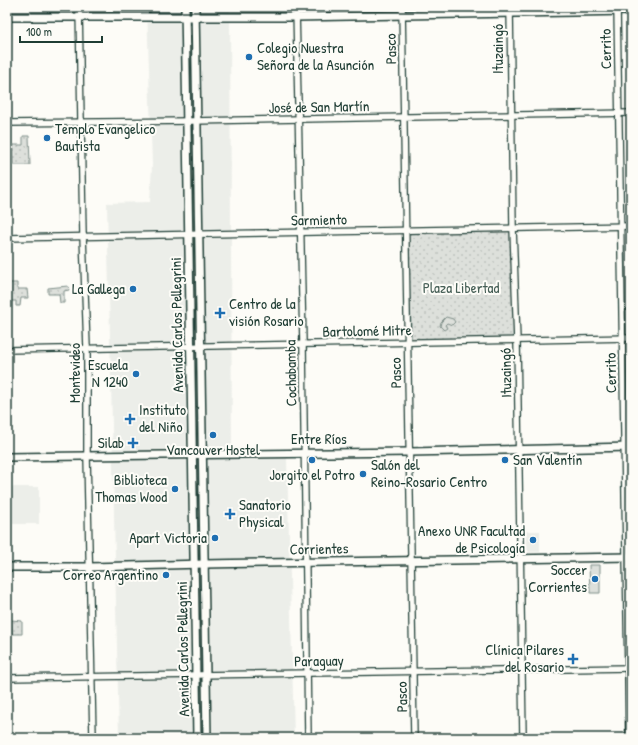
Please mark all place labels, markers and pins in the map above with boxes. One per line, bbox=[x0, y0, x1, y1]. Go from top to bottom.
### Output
place label: Colegio Nuestra Señora de la Asunción bbox=[257, 37, 374, 75]
marker: Colegio Nuestra Señora de la Asunción bbox=[244, 52, 254, 62]
place label: Templo Evangelico Bautista bbox=[55, 118, 155, 156]
marker: Templo Evangelico Bautista bbox=[42, 133, 52, 143]
place label: La Gallega bbox=[72, 278, 125, 299]
marker: La Gallega bbox=[128, 284, 138, 294]
place label: Centro de la visión Rosario bbox=[229, 293, 303, 331]
marker: Centro de la visión Rosario bbox=[214, 307, 226, 319]
place label: Escuela N 1240 bbox=[88, 354, 128, 392]
marker: Escuela N 1240 bbox=[131, 369, 141, 379]
place label: Instituto del Niño bbox=[139, 399, 186, 437]
marker: Instituto del Niño bbox=[124, 413, 136, 425]
marker: Vancouver Hostel bbox=[208, 430, 218, 440]
place label: Silab bbox=[98, 432, 124, 453]
marker: Silab bbox=[127, 437, 139, 449]
place label: Vancouver Hostel bbox=[166, 439, 260, 460]
place label: San Valentín bbox=[513, 449, 583, 470]
place label: Salón del Reino-Rosario Centro bbox=[371, 454, 487, 492]
marker: Jorgito el Potro bbox=[307, 455, 317, 465]
marker: San Valentín bbox=[500, 455, 510, 465]
place label: Jorgito el Potro bbox=[269, 464, 355, 485]
place label: Biblioteca Thomas Wood bbox=[95, 469, 167, 507]
marker: Salón del Reino-Rosario Centro bbox=[358, 469, 368, 479]
marker: Biblioteca Thomas Wood bbox=[170, 484, 180, 494]
place label: Sanatorio Physical bbox=[239, 494, 291, 532]
marker: Sanatorio Physical bbox=[224, 508, 236, 520]
place label: Anexo UNR Facultad de Psicología bbox=[418, 520, 525, 558]
place label: Apart Victoria bbox=[129, 527, 207, 548]
marker: Apart Victoria bbox=[210, 533, 220, 543]
marker: Anexo UNR Facultad de Psicología bbox=[528, 535, 538, 545]
place label: Soccer Corrientes bbox=[528, 559, 587, 597]
place label: Correo Argentino bbox=[63, 564, 158, 585]
marker: Correo Argentino bbox=[161, 570, 171, 580]
marker: Soccer Corrientes bbox=[590, 574, 600, 584]
place label: Clínica Pilares del Rosario bbox=[485, 639, 564, 677]
marker: Clínica Pilares del Rosario bbox=[567, 653, 579, 665]

